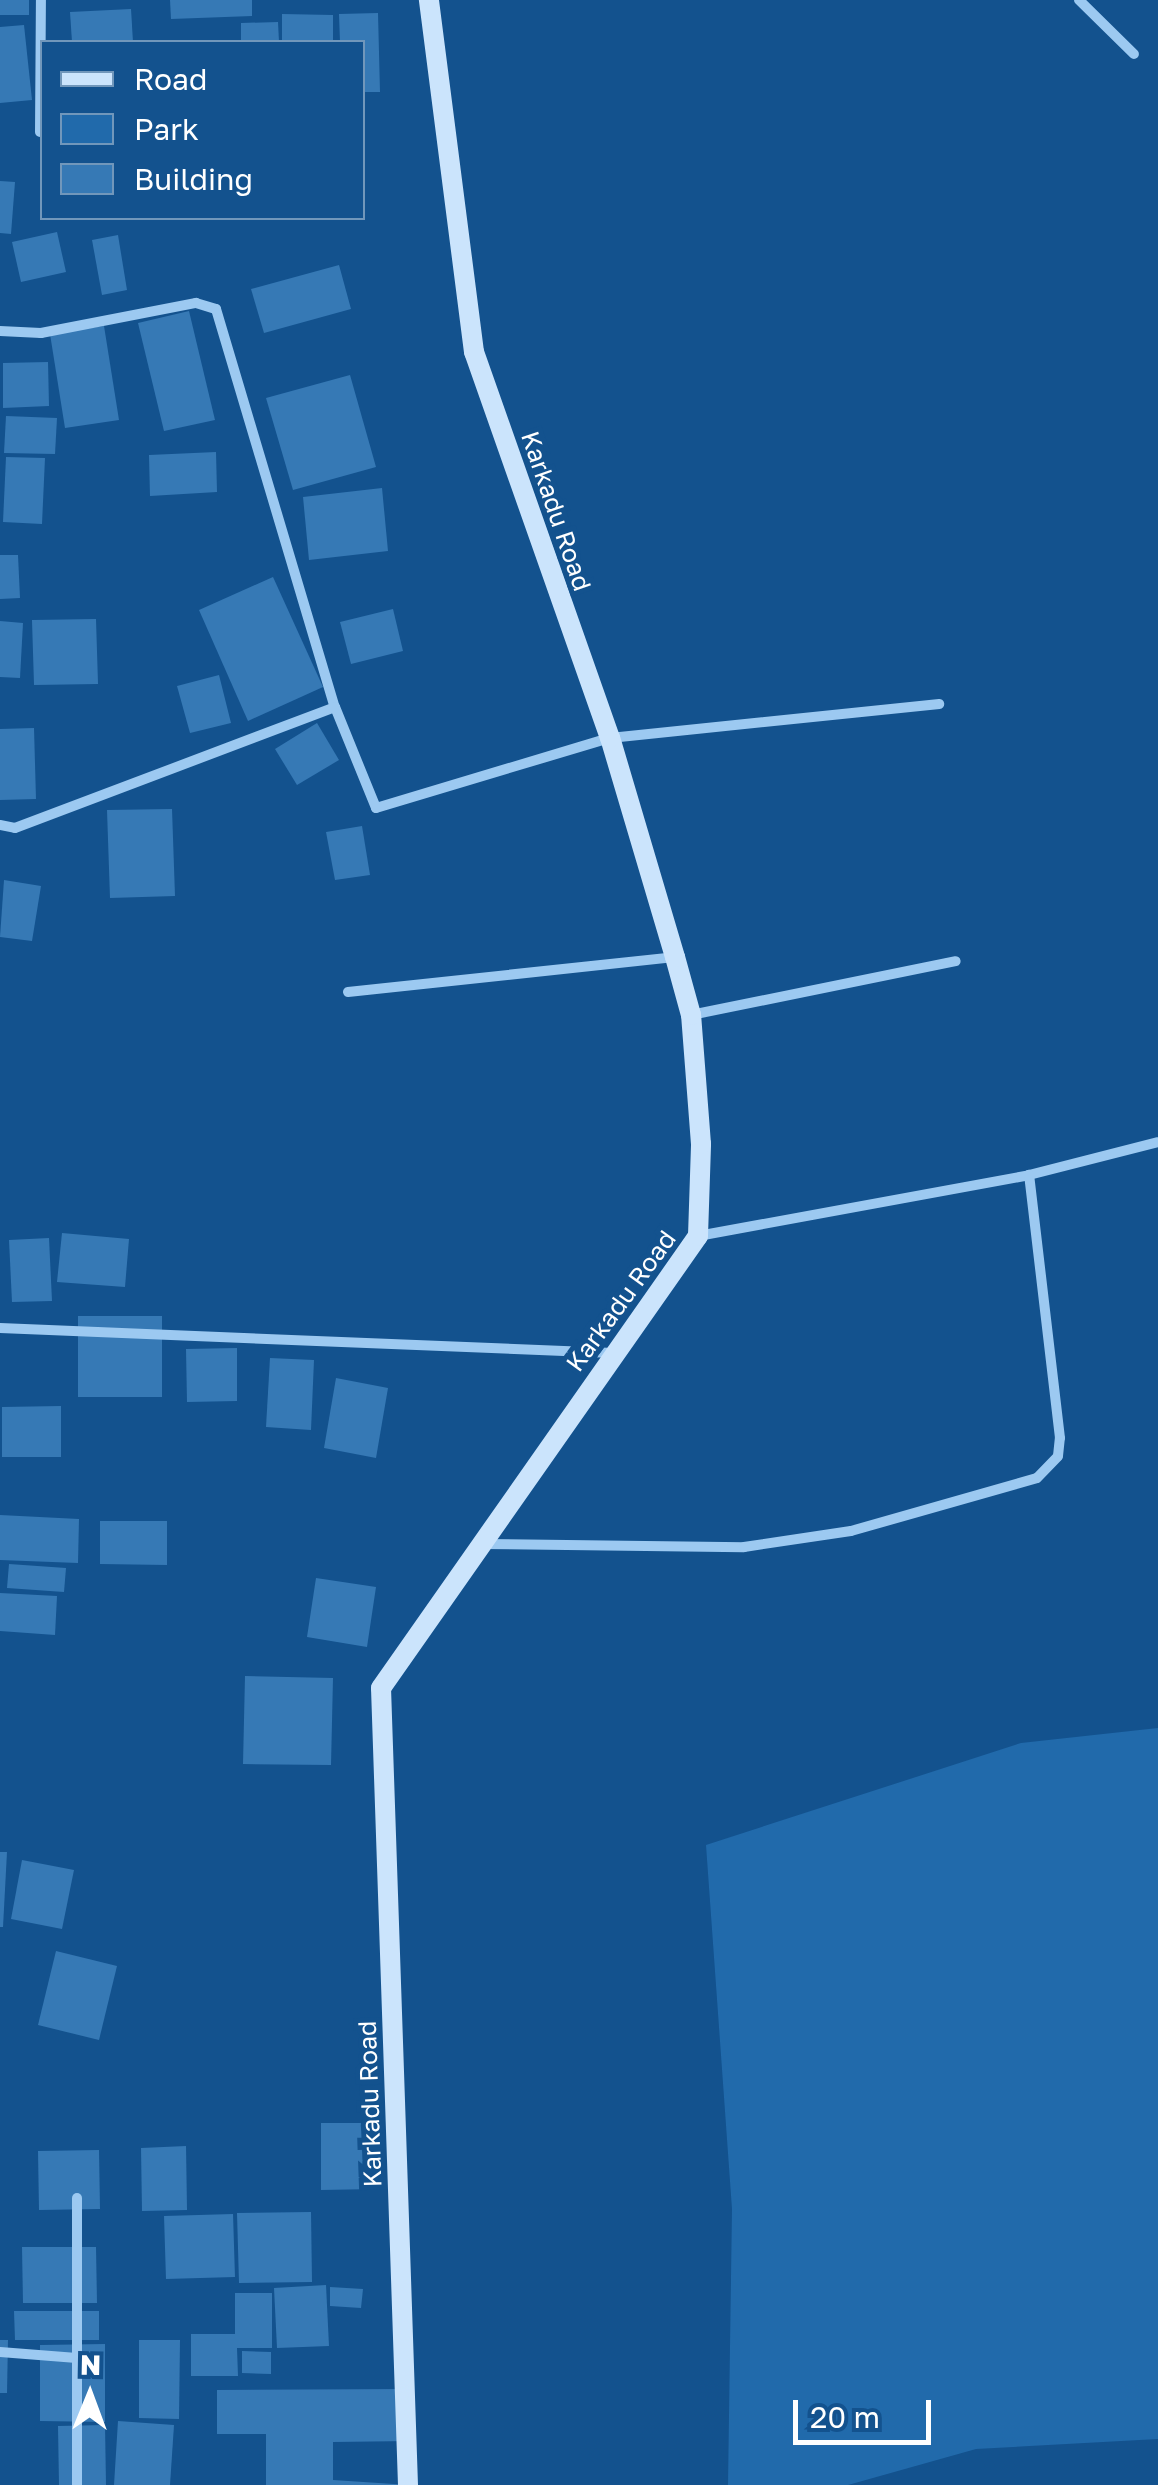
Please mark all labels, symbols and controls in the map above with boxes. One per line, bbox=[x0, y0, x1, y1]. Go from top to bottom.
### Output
legend bbox=[40, 40, 365, 220]
text: Road bbox=[134, 61, 208, 97]
text: Park bbox=[134, 111, 199, 147]
text: Building bbox=[134, 161, 253, 197]
street label: Karkadu Road bbox=[515, 427, 597, 595]
street label: Karkadu Road bbox=[560, 1225, 682, 1377]
street label: Karkadu Road bbox=[352, 2020, 388, 2188]
north arrow bbox=[40, 2345, 140, 2445]
text: N bbox=[80, 2348, 101, 2381]
scale bar bbox=[798, 2380, 936, 2442]
text: 20 m bbox=[810, 2399, 880, 2435]

